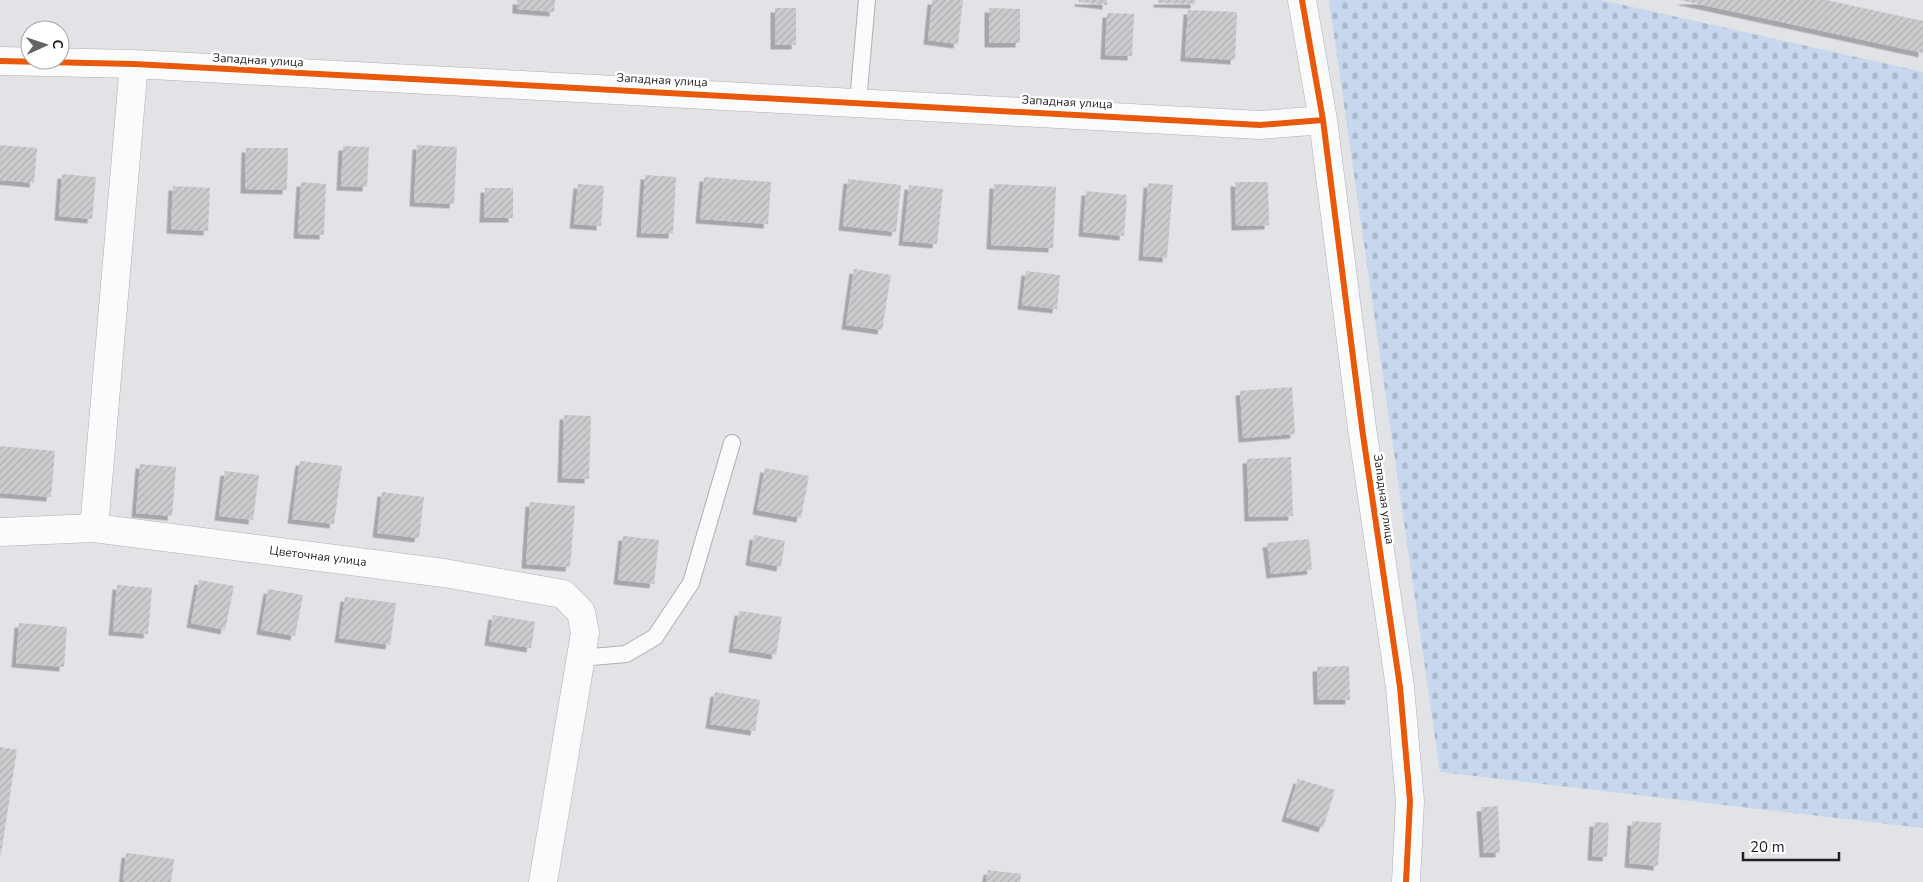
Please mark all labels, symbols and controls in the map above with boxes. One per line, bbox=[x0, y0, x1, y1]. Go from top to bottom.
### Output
north arrow bbox=[20, 20, 70, 70]
text: С bbox=[48, 39, 67, 50]
street label: Западная улица bbox=[212, 50, 304, 70]
street label: Западная улица bbox=[616, 70, 708, 90]
street label: Западная улица bbox=[1021, 92, 1113, 112]
street label: Западная улица bbox=[1370, 453, 1398, 545]
street label: Цветочная улица bbox=[268, 542, 368, 570]
scale bar bbox=[1743, 830, 1839, 862]
text: 20 m bbox=[1750, 837, 1785, 857]

